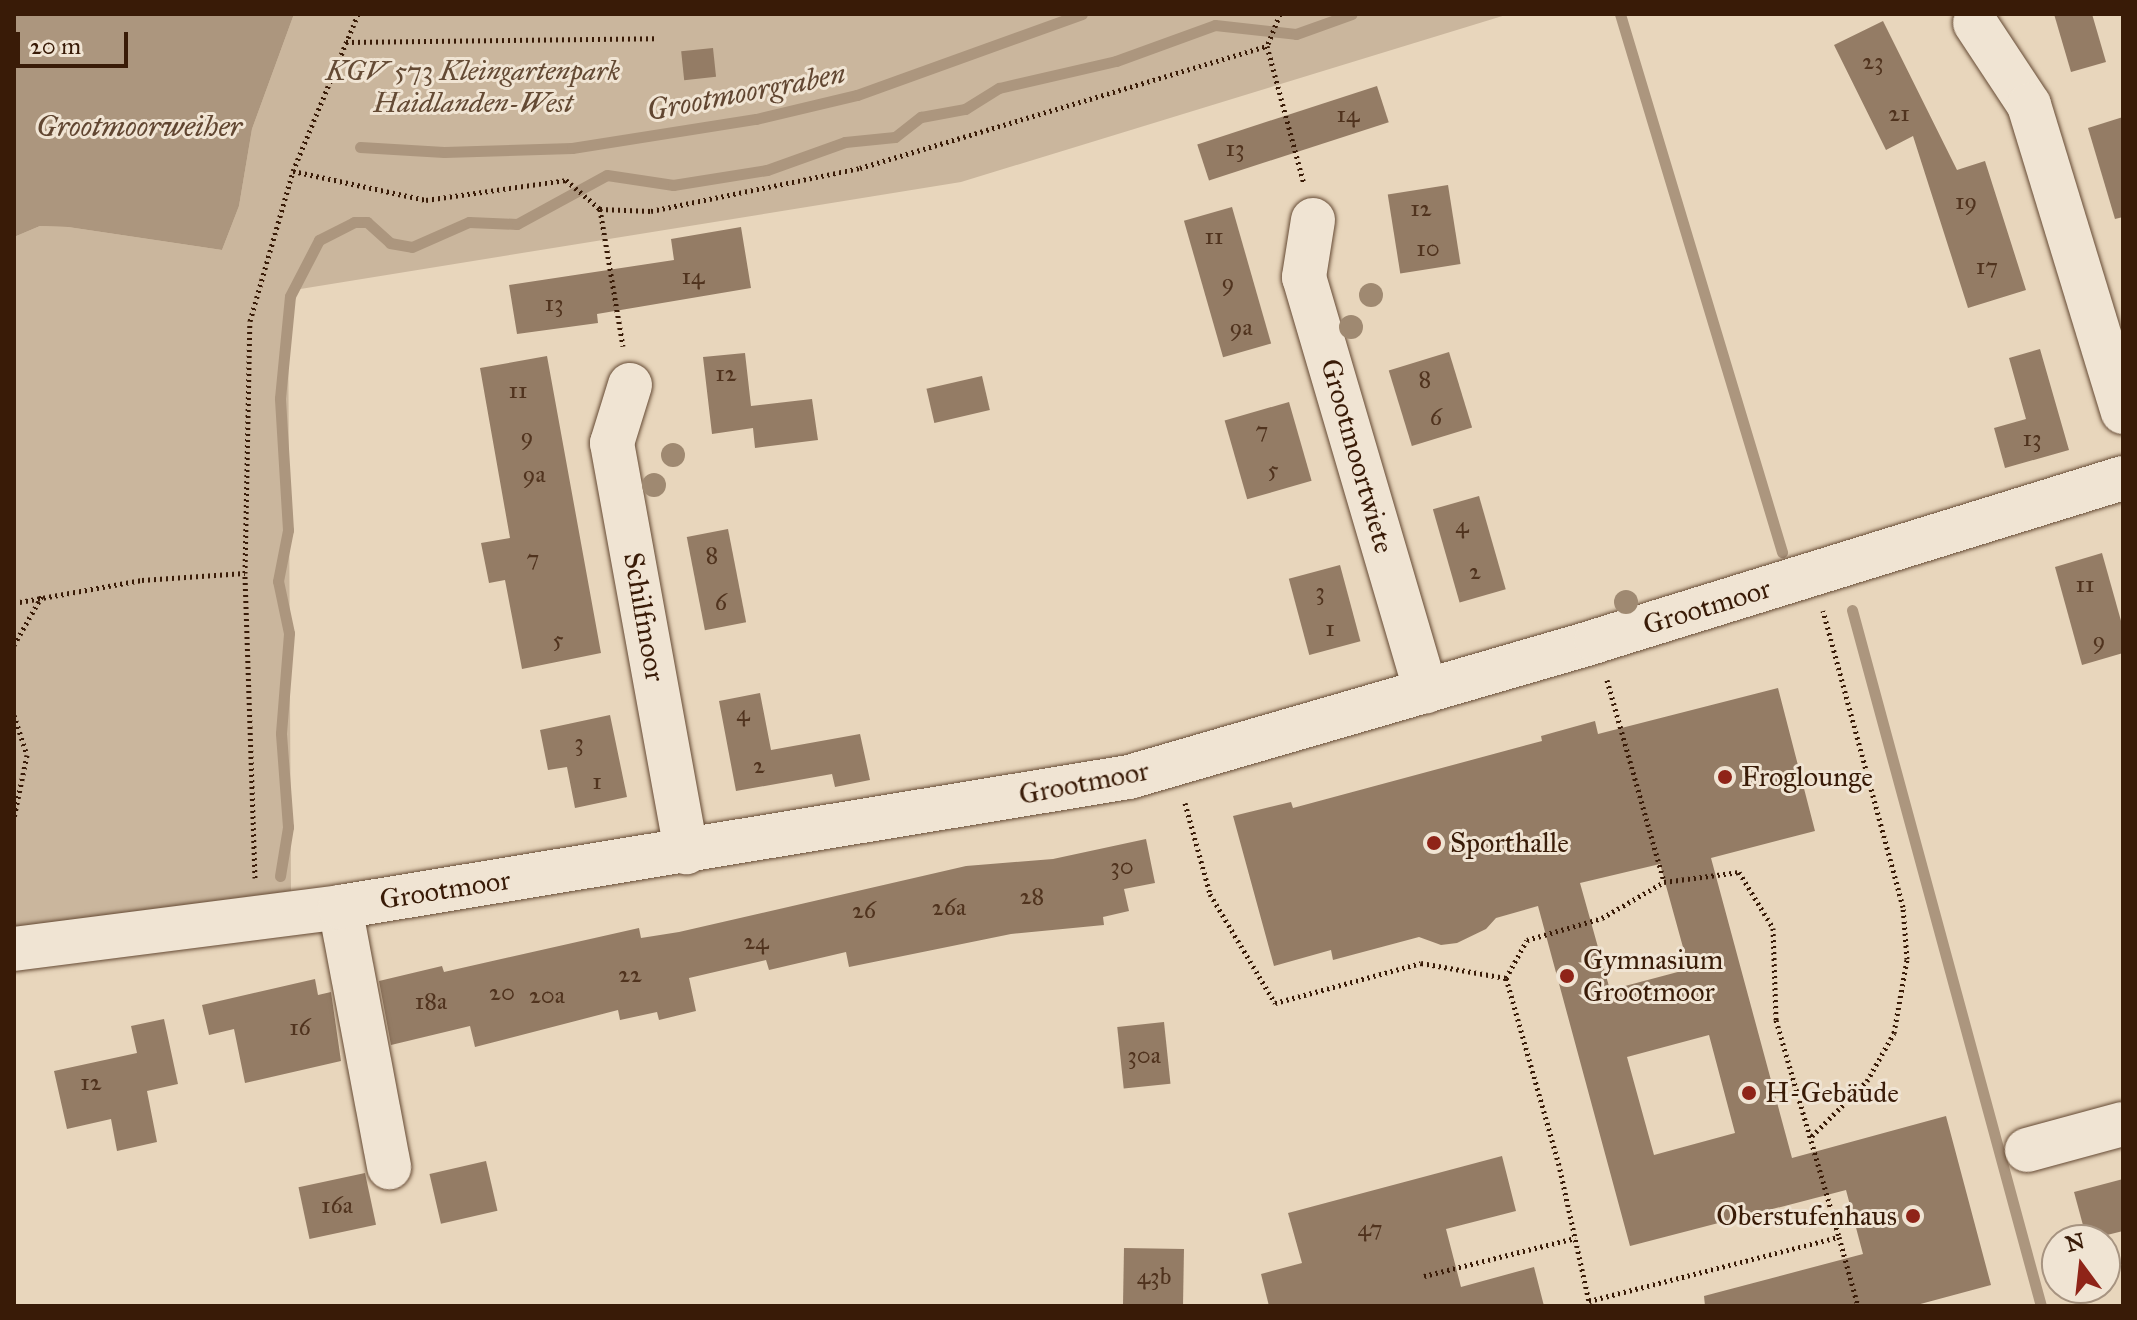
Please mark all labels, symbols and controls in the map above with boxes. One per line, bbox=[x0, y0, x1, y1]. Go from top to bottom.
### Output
scale bar bbox=[20, 16, 132, 66]
text: 20 m bbox=[30, 31, 81, 61]
house number: 23 bbox=[1862, 48, 1884, 76]
park label: KGV 573 Kleingartenpark Haidlanden-West bbox=[326, 54, 620, 120]
water label: Grootmoorgraben bbox=[644, 55, 848, 129]
house number: 21 bbox=[1888, 100, 1910, 128]
house number: 14 bbox=[1337, 101, 1359, 129]
water label: Grootmoorweiher bbox=[36, 108, 242, 144]
house number: 13 bbox=[1225, 135, 1245, 163]
house number: 19 bbox=[1955, 188, 1977, 216]
house number: 12 bbox=[1410, 195, 1432, 223]
house number: 11 bbox=[1205, 223, 1223, 251]
house number: 10 bbox=[1416, 235, 1440, 263]
house number: 17 bbox=[1976, 253, 1998, 281]
house number: 14 bbox=[682, 263, 704, 291]
house number: 9 bbox=[1222, 269, 1234, 297]
house number: 13 bbox=[544, 290, 564, 318]
house number: 9a bbox=[1229, 314, 1253, 342]
street label: Grootmoortwiete bbox=[1313, 355, 1401, 557]
house number: 12 bbox=[715, 360, 737, 388]
house number: 8 bbox=[1419, 366, 1431, 394]
house number: 11 bbox=[509, 377, 527, 405]
house number: 6 bbox=[1430, 404, 1442, 432]
house number: 7 bbox=[1256, 417, 1268, 445]
house number: 9 bbox=[521, 423, 533, 451]
house number: 13 bbox=[2022, 425, 2042, 453]
house number: 5 bbox=[1267, 456, 1279, 484]
house number: 9a bbox=[522, 461, 546, 489]
house number: 4 bbox=[1455, 512, 1469, 540]
house number: 8 bbox=[706, 542, 718, 570]
house number: 7 bbox=[527, 545, 539, 573]
street label: Schilfmoor bbox=[616, 550, 672, 684]
house number: 2 bbox=[1469, 558, 1481, 586]
house number: 11 bbox=[2076, 571, 2094, 599]
street label: Grootmoor bbox=[1639, 572, 1775, 642]
house number: 3 bbox=[1315, 578, 1325, 606]
house number: 6 bbox=[715, 589, 727, 617]
house number: 1 bbox=[1325, 615, 1335, 643]
house number: 5 bbox=[552, 626, 564, 654]
house number: 9 bbox=[2093, 627, 2105, 655]
house number: 4 bbox=[736, 700, 750, 728]
house number: 3 bbox=[574, 729, 584, 757]
house number: 2 bbox=[753, 752, 765, 780]
street label: Grootmoor bbox=[1016, 754, 1152, 812]
place label: Froglounge bbox=[1741, 760, 1873, 794]
house number: 1 bbox=[592, 768, 602, 796]
marker: Froglounge bbox=[1716, 768, 1734, 786]
place label: Sporthalle bbox=[1450, 826, 1569, 860]
marker: Sporthalle bbox=[1425, 834, 1443, 852]
house number: 30 bbox=[1110, 853, 1134, 881]
street label: Grootmoor bbox=[377, 863, 513, 917]
house number: 28 bbox=[1020, 883, 1044, 911]
house number: 26a bbox=[932, 894, 966, 922]
house number: 26 bbox=[852, 897, 876, 925]
house number: 24 bbox=[743, 928, 769, 956]
place label: Gymnasium Grootmoor bbox=[1583, 943, 1723, 1009]
house number: 22 bbox=[618, 961, 642, 989]
marker: Gymnasium Grootmoor bbox=[1558, 967, 1576, 985]
house number: 20 bbox=[489, 979, 515, 1007]
house number: 20a bbox=[529, 982, 565, 1010]
house number: 18a bbox=[415, 988, 447, 1016]
house number: 16 bbox=[289, 1014, 311, 1042]
house number: 30a bbox=[1127, 1042, 1161, 1070]
house number: 12 bbox=[80, 1069, 102, 1097]
place label: H-Gebäude bbox=[1765, 1076, 1899, 1110]
marker: H-Gebäude bbox=[1740, 1084, 1758, 1102]
house number: 16a bbox=[321, 1192, 353, 1220]
place label: Oberstufenhaus bbox=[1716, 1199, 1897, 1233]
marker: Oberstufenhaus bbox=[1904, 1207, 1922, 1225]
house number: 47 bbox=[1357, 1215, 1383, 1243]
north arrow bbox=[2041, 1224, 2121, 1304]
text: N bbox=[2063, 1227, 2088, 1258]
house number: 43b bbox=[1137, 1263, 1171, 1291]

